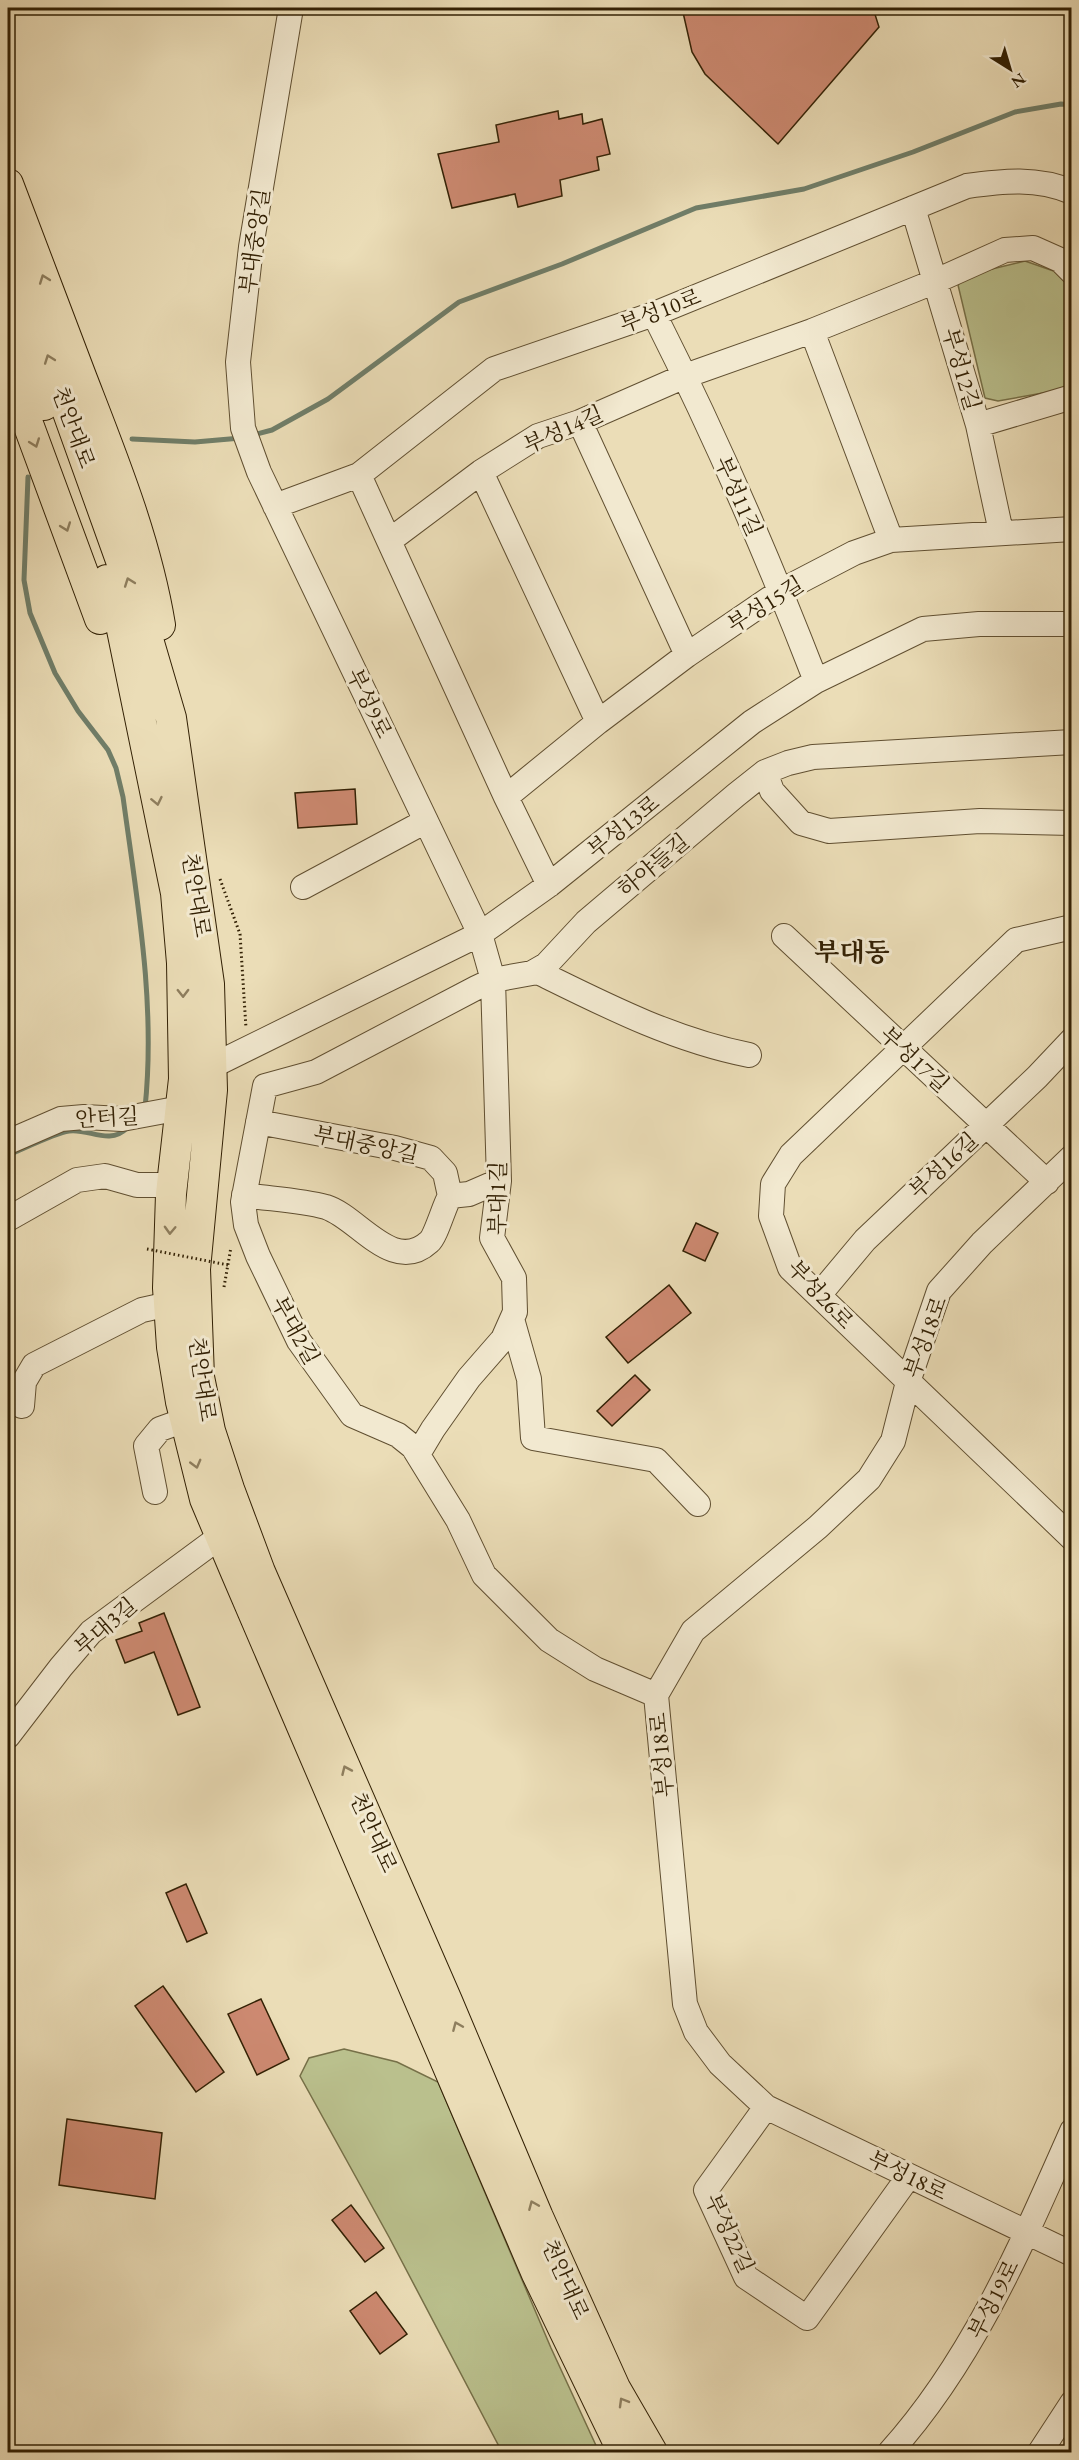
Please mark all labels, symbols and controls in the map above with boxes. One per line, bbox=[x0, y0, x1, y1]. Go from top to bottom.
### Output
north arrow bbox=[980, 39, 1040, 99]
text: N bbox=[1007, 68, 1030, 93]
street label: 부대중앙길 bbox=[233, 186, 276, 296]
one-way arrow bbox=[39, 274, 52, 285]
street label: 부성10로 bbox=[615, 282, 705, 339]
street label: 부성12길 bbox=[936, 324, 987, 414]
one-way arrow bbox=[43, 354, 56, 365]
street label: 천안대로 bbox=[45, 382, 102, 472]
street label: 부성14길 bbox=[519, 399, 608, 460]
one-way arrow bbox=[28, 437, 41, 448]
street label: 부성11길 bbox=[708, 452, 769, 541]
one-way arrow bbox=[58, 521, 71, 532]
street label: 부성15길 bbox=[722, 570, 809, 639]
one-way arrow bbox=[123, 577, 136, 588]
street label: 부성9로 bbox=[340, 663, 399, 743]
street label: 부성13로 bbox=[581, 788, 665, 864]
one-way arrow bbox=[150, 795, 163, 805]
street label: 하야들길 bbox=[611, 827, 695, 904]
street label: 천안대로 bbox=[176, 851, 217, 939]
district label: 부대동 bbox=[814, 935, 890, 969]
one-way arrow bbox=[176, 989, 189, 998]
street label: 부성17길 bbox=[874, 1020, 956, 1099]
street label: 안터길 bbox=[74, 1101, 140, 1134]
street label: 부대중앙길 bbox=[311, 1119, 421, 1170]
street label: 부성16길 bbox=[902, 1126, 984, 1205]
street label: 부대1길 bbox=[482, 1161, 513, 1235]
one-way arrow bbox=[164, 1225, 176, 1234]
street label: 부성26로 bbox=[781, 1253, 860, 1335]
street label: 부대2길 bbox=[265, 1291, 326, 1370]
street label: 부성18로 bbox=[897, 1292, 954, 1382]
street label: 천안대로 bbox=[182, 1335, 223, 1423]
one-way arrow bbox=[189, 1458, 201, 1469]
street label: 부대3길 bbox=[68, 1591, 143, 1662]
street label: 부성18로 bbox=[643, 1711, 680, 1799]
one-way arrow bbox=[342, 1765, 354, 1776]
street label: 천안대로 bbox=[343, 1787, 404, 1877]
one-way arrow bbox=[453, 2021, 465, 2032]
street label: 부성18로 bbox=[863, 2144, 952, 2207]
street label: 부성22길 bbox=[698, 2189, 761, 2278]
one-way arrow bbox=[528, 2201, 540, 2212]
street label: 천안대로 bbox=[535, 2234, 596, 2324]
street label: 부성19로 bbox=[961, 2255, 1026, 2344]
one-way arrow bbox=[619, 2398, 630, 2408]

